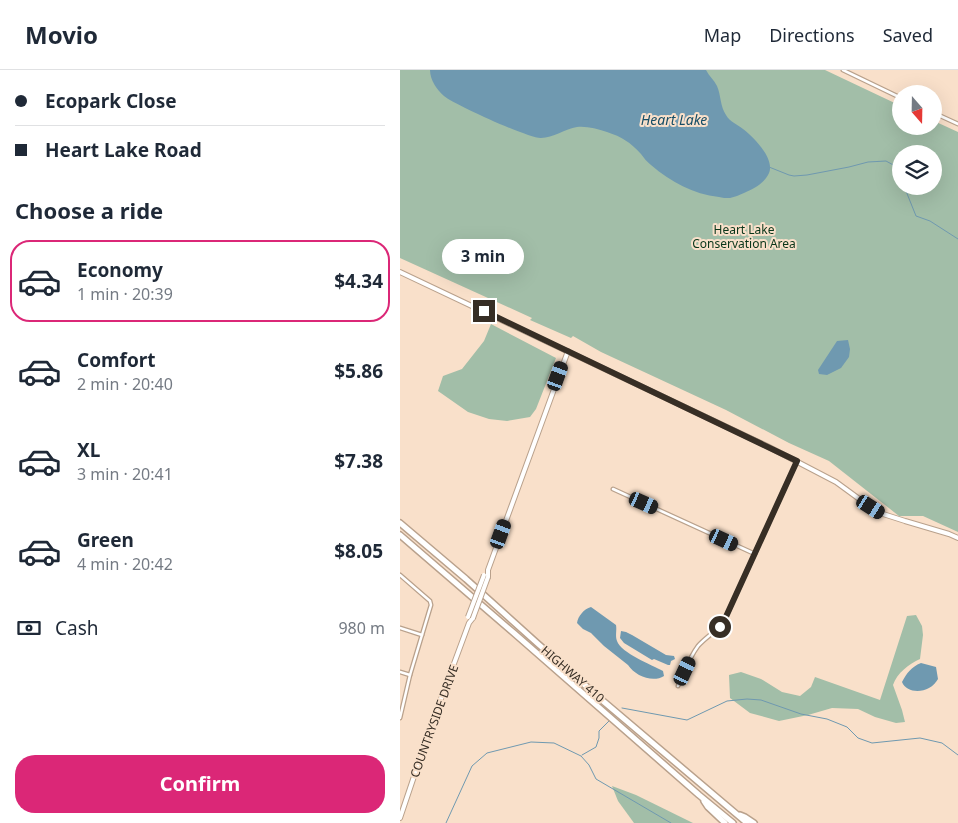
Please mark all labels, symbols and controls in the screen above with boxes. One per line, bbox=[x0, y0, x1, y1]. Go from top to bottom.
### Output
text: Movio bbox=[25, 18, 98, 51]
text: Map bbox=[704, 23, 741, 47]
text: Directions bbox=[769, 23, 855, 47]
text: Saved bbox=[883, 23, 933, 47]
north arrow bbox=[892, 85, 942, 135]
map controls bbox=[892, 85, 942, 195]
text: Ecopark Close bbox=[45, 88, 177, 114]
water label: Heart Lake bbox=[641, 110, 707, 129]
text: Heart Lake Road bbox=[45, 137, 202, 163]
button: layers bbox=[892, 145, 942, 195]
text: Choose a ride bbox=[15, 195, 163, 225]
park label: Heart Lake Conservation Area bbox=[692, 221, 796, 252]
callout: 3 min bbox=[443, 238, 525, 274]
text: 3 min bbox=[461, 245, 505, 267]
text: Economy bbox=[77, 257, 163, 283]
icon: car bbox=[17, 259, 62, 304]
text: $4.34 bbox=[334, 268, 383, 294]
text: 1 min · 20:39 bbox=[77, 283, 173, 305]
route end bbox=[473, 300, 495, 322]
text: Comfort bbox=[77, 347, 156, 373]
icon: car bbox=[17, 349, 62, 394]
text: $5.86 bbox=[334, 358, 383, 384]
car bbox=[545, 359, 570, 393]
text: 2 min · 20:40 bbox=[77, 373, 173, 395]
text: XL bbox=[77, 437, 100, 463]
icon: car bbox=[17, 439, 62, 484]
text: $7.38 bbox=[334, 448, 383, 474]
text: 3 min · 20:41 bbox=[77, 463, 173, 485]
car bbox=[627, 490, 660, 516]
car bbox=[854, 493, 887, 521]
car bbox=[488, 517, 513, 551]
text: Green bbox=[77, 527, 134, 553]
car bbox=[707, 527, 740, 553]
icon: car bbox=[17, 529, 62, 574]
text: $8.05 bbox=[334, 538, 383, 564]
text: 4 min · 20:42 bbox=[77, 553, 173, 575]
icon: cash bbox=[15, 614, 43, 642]
text: Cash bbox=[55, 615, 99, 641]
route start bbox=[709, 616, 731, 638]
text: 980 m bbox=[338, 617, 385, 639]
street label: HIGHWAY 410 bbox=[538, 642, 608, 706]
car bbox=[671, 654, 698, 688]
street label: COUNTRYSIDE DRIVE bbox=[406, 662, 462, 780]
button: Confirm bbox=[15, 755, 385, 813]

